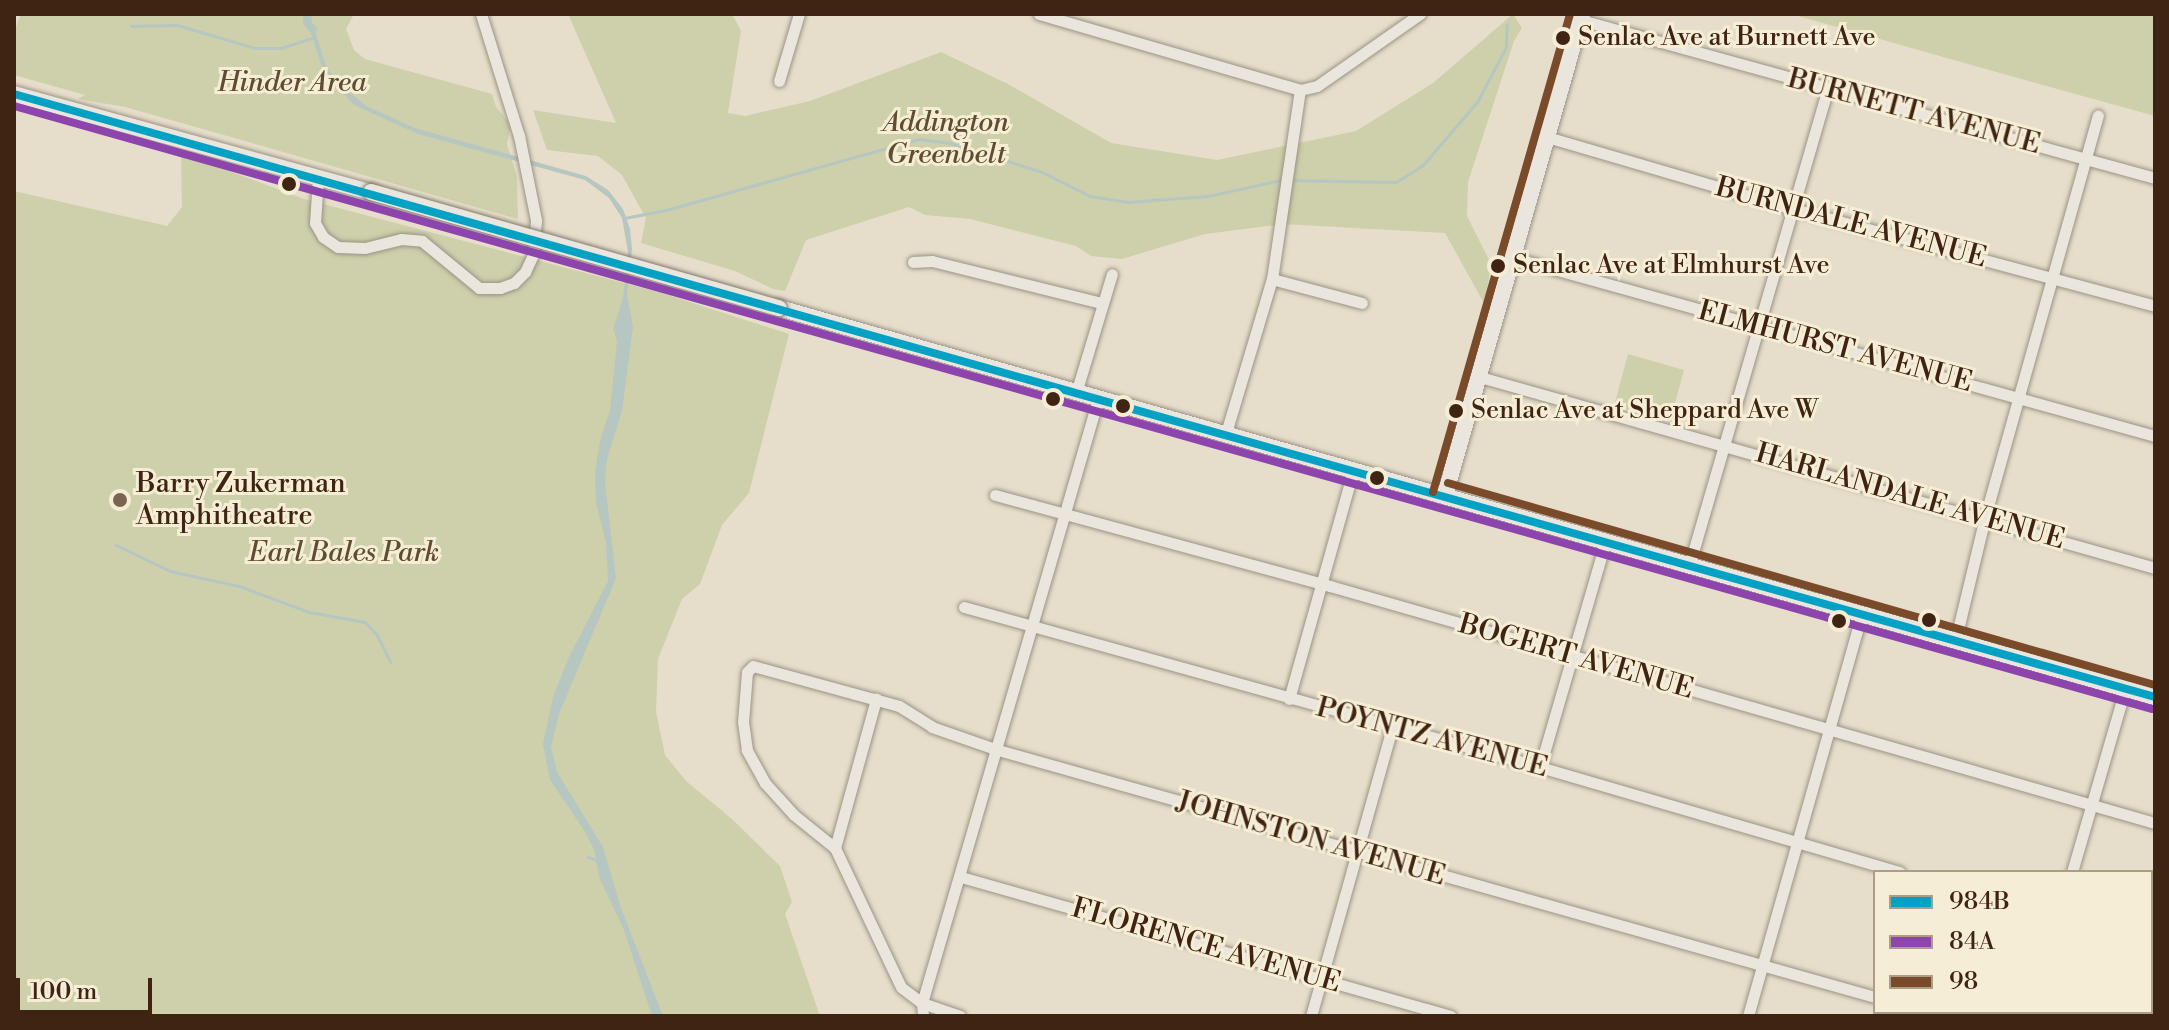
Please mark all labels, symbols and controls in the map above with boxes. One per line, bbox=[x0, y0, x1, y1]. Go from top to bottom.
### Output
place label: Senlac Ave at Burnett Ave bbox=[1578, 22, 1876, 54]
marker: Senlac Ave at Burnett Ave bbox=[1555, 30, 1571, 46]
street label: BURNETT AVENUE bbox=[1784, 62, 2044, 162]
park label: Hinder Area bbox=[217, 66, 367, 100]
park label: Addington Greenbelt bbox=[883, 106, 1009, 172]
street label: BURNDALE AVENUE bbox=[1712, 171, 1990, 275]
unlabelled marker bbox=[281, 176, 297, 192]
place label: Senlac Ave at Elmhurst Ave bbox=[1513, 250, 1830, 282]
marker: Senlac Ave at Elmhurst Ave bbox=[1490, 258, 1506, 274]
street label: ELMHURST AVENUE bbox=[1694, 294, 1976, 400]
unlabelled marker bbox=[1045, 391, 1061, 407]
place label: Senlac Ave at Sheppard Ave W bbox=[1471, 395, 1818, 427]
unlabelled marker bbox=[1115, 398, 1131, 414]
marker: Senlac Ave at Sheppard Ave W bbox=[1448, 403, 1464, 419]
street label: HARLANDALE AVENUE bbox=[1752, 437, 2068, 557]
place label: Barry Zukerman Amphitheatre bbox=[136, 467, 346, 533]
unlabelled marker bbox=[1369, 470, 1385, 486]
marker: Barry Zukerman Amphitheatre bbox=[111, 491, 129, 509]
park label: Earl Bales Park bbox=[249, 536, 439, 570]
street label: BOGERT AVENUE bbox=[1455, 607, 1697, 707]
unlabelled marker bbox=[1921, 612, 1937, 628]
unlabelled marker bbox=[1831, 613, 1847, 629]
street label: POYNTZ AVENUE bbox=[1312, 691, 1552, 785]
street label: JOHNSTON AVENUE bbox=[1173, 785, 1449, 893]
legend bbox=[1873, 870, 2153, 1014]
text: 984B bbox=[1949, 887, 2010, 917]
street label: FLORENCE AVENUE bbox=[1068, 891, 1344, 1001]
text: 84A bbox=[1949, 927, 1995, 957]
scale bar bbox=[20, 962, 156, 1012]
text: 98 bbox=[1949, 967, 1978, 997]
text: 100 m bbox=[30, 977, 97, 1007]

